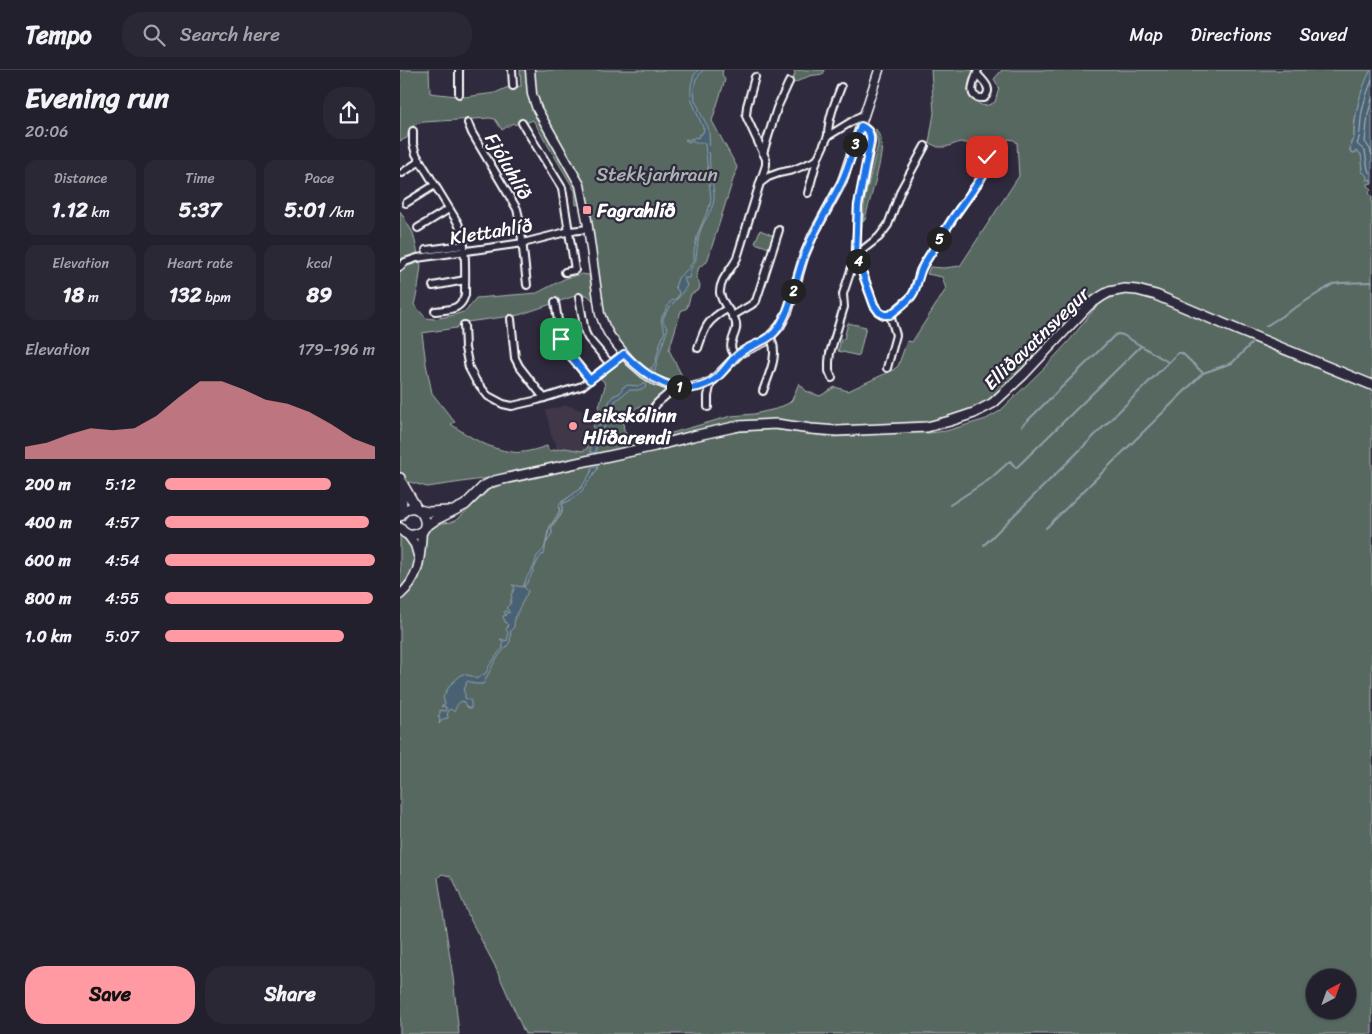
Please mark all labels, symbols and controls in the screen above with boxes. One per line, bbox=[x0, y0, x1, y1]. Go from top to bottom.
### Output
search box bbox=[122, 12, 472, 57]
text: Tempo bbox=[25, 14, 92, 56]
text: Search here bbox=[180, 18, 280, 51]
text: Map bbox=[1130, 19, 1163, 51]
text: Directions bbox=[1191, 19, 1272, 51]
text: Saved bbox=[1300, 19, 1347, 51]
icon: search bbox=[140, 21, 168, 49]
text: Evening run bbox=[25, 73, 169, 122]
button: share bbox=[323, 87, 375, 139]
text: 20:06 bbox=[25, 117, 68, 146]
street label: Fjóluhlíð bbox=[476, 126, 541, 206]
pin: 3 bbox=[842, 132, 868, 156]
text: 3 bbox=[852, 132, 859, 157]
pin bbox=[966, 136, 1008, 178]
icon: check bbox=[973, 143, 1001, 171]
park label: Stekkjarhraun bbox=[596, 158, 718, 191]
text: Distance bbox=[54, 166, 107, 191]
text: Time bbox=[185, 166, 215, 191]
text: Pace bbox=[304, 166, 334, 191]
text: 1.12 bbox=[52, 191, 88, 229]
text: 5:37 bbox=[179, 191, 221, 229]
text: 5:01 bbox=[284, 191, 326, 229]
place label: Fagrahlíð bbox=[596, 194, 675, 227]
text: km bbox=[88, 200, 110, 225]
text: /km bbox=[326, 200, 354, 225]
marker: Fagrahlíð bbox=[581, 204, 593, 216]
street label: Klettahlíð bbox=[447, 209, 535, 254]
pin: 5 bbox=[926, 226, 952, 252]
text: 5 bbox=[935, 227, 944, 252]
pin: 4 bbox=[846, 248, 870, 274]
text: 4 bbox=[854, 249, 863, 274]
text: Elevation bbox=[52, 251, 109, 276]
text: Heart rate bbox=[167, 251, 233, 276]
text: kcal bbox=[307, 251, 332, 276]
text: 18 bbox=[63, 276, 84, 314]
text: 132 bbox=[169, 276, 202, 314]
text: 89 bbox=[307, 276, 332, 314]
pin: 2 bbox=[780, 278, 806, 304]
street label: Elliðavatnsvegur bbox=[975, 278, 1098, 398]
text: 2 bbox=[789, 279, 798, 304]
text: m bbox=[84, 285, 99, 310]
text: bpm bbox=[202, 285, 231, 310]
pin bbox=[540, 318, 582, 360]
icon: arrive bbox=[547, 325, 575, 353]
text: Elevation bbox=[25, 335, 90, 364]
text: 179–196 m bbox=[298, 335, 375, 364]
pin: 1 bbox=[666, 374, 692, 400]
text: 1 bbox=[676, 375, 683, 400]
place label: Leikskólinn Hlíðarendi bbox=[582, 399, 677, 454]
marker: Leikskólinn Hlíðarendi bbox=[567, 420, 579, 432]
text: 200 m bbox=[25, 470, 71, 499]
text: 5:12 bbox=[105, 470, 136, 499]
text: 400 m bbox=[25, 508, 72, 537]
text: 4:57 bbox=[105, 508, 139, 537]
text: 600 m bbox=[25, 546, 71, 575]
text: 4:54 bbox=[105, 546, 140, 575]
text: 800 m bbox=[25, 584, 71, 613]
text: 4:55 bbox=[105, 584, 139, 613]
text: 1.0 km bbox=[25, 622, 72, 651]
text: 5:07 bbox=[105, 622, 139, 651]
button: Save bbox=[25, 966, 195, 1024]
button: Share bbox=[205, 966, 375, 1024]
north arrow bbox=[1306, 969, 1356, 1019]
map controls bbox=[1306, 969, 1356, 1019]

